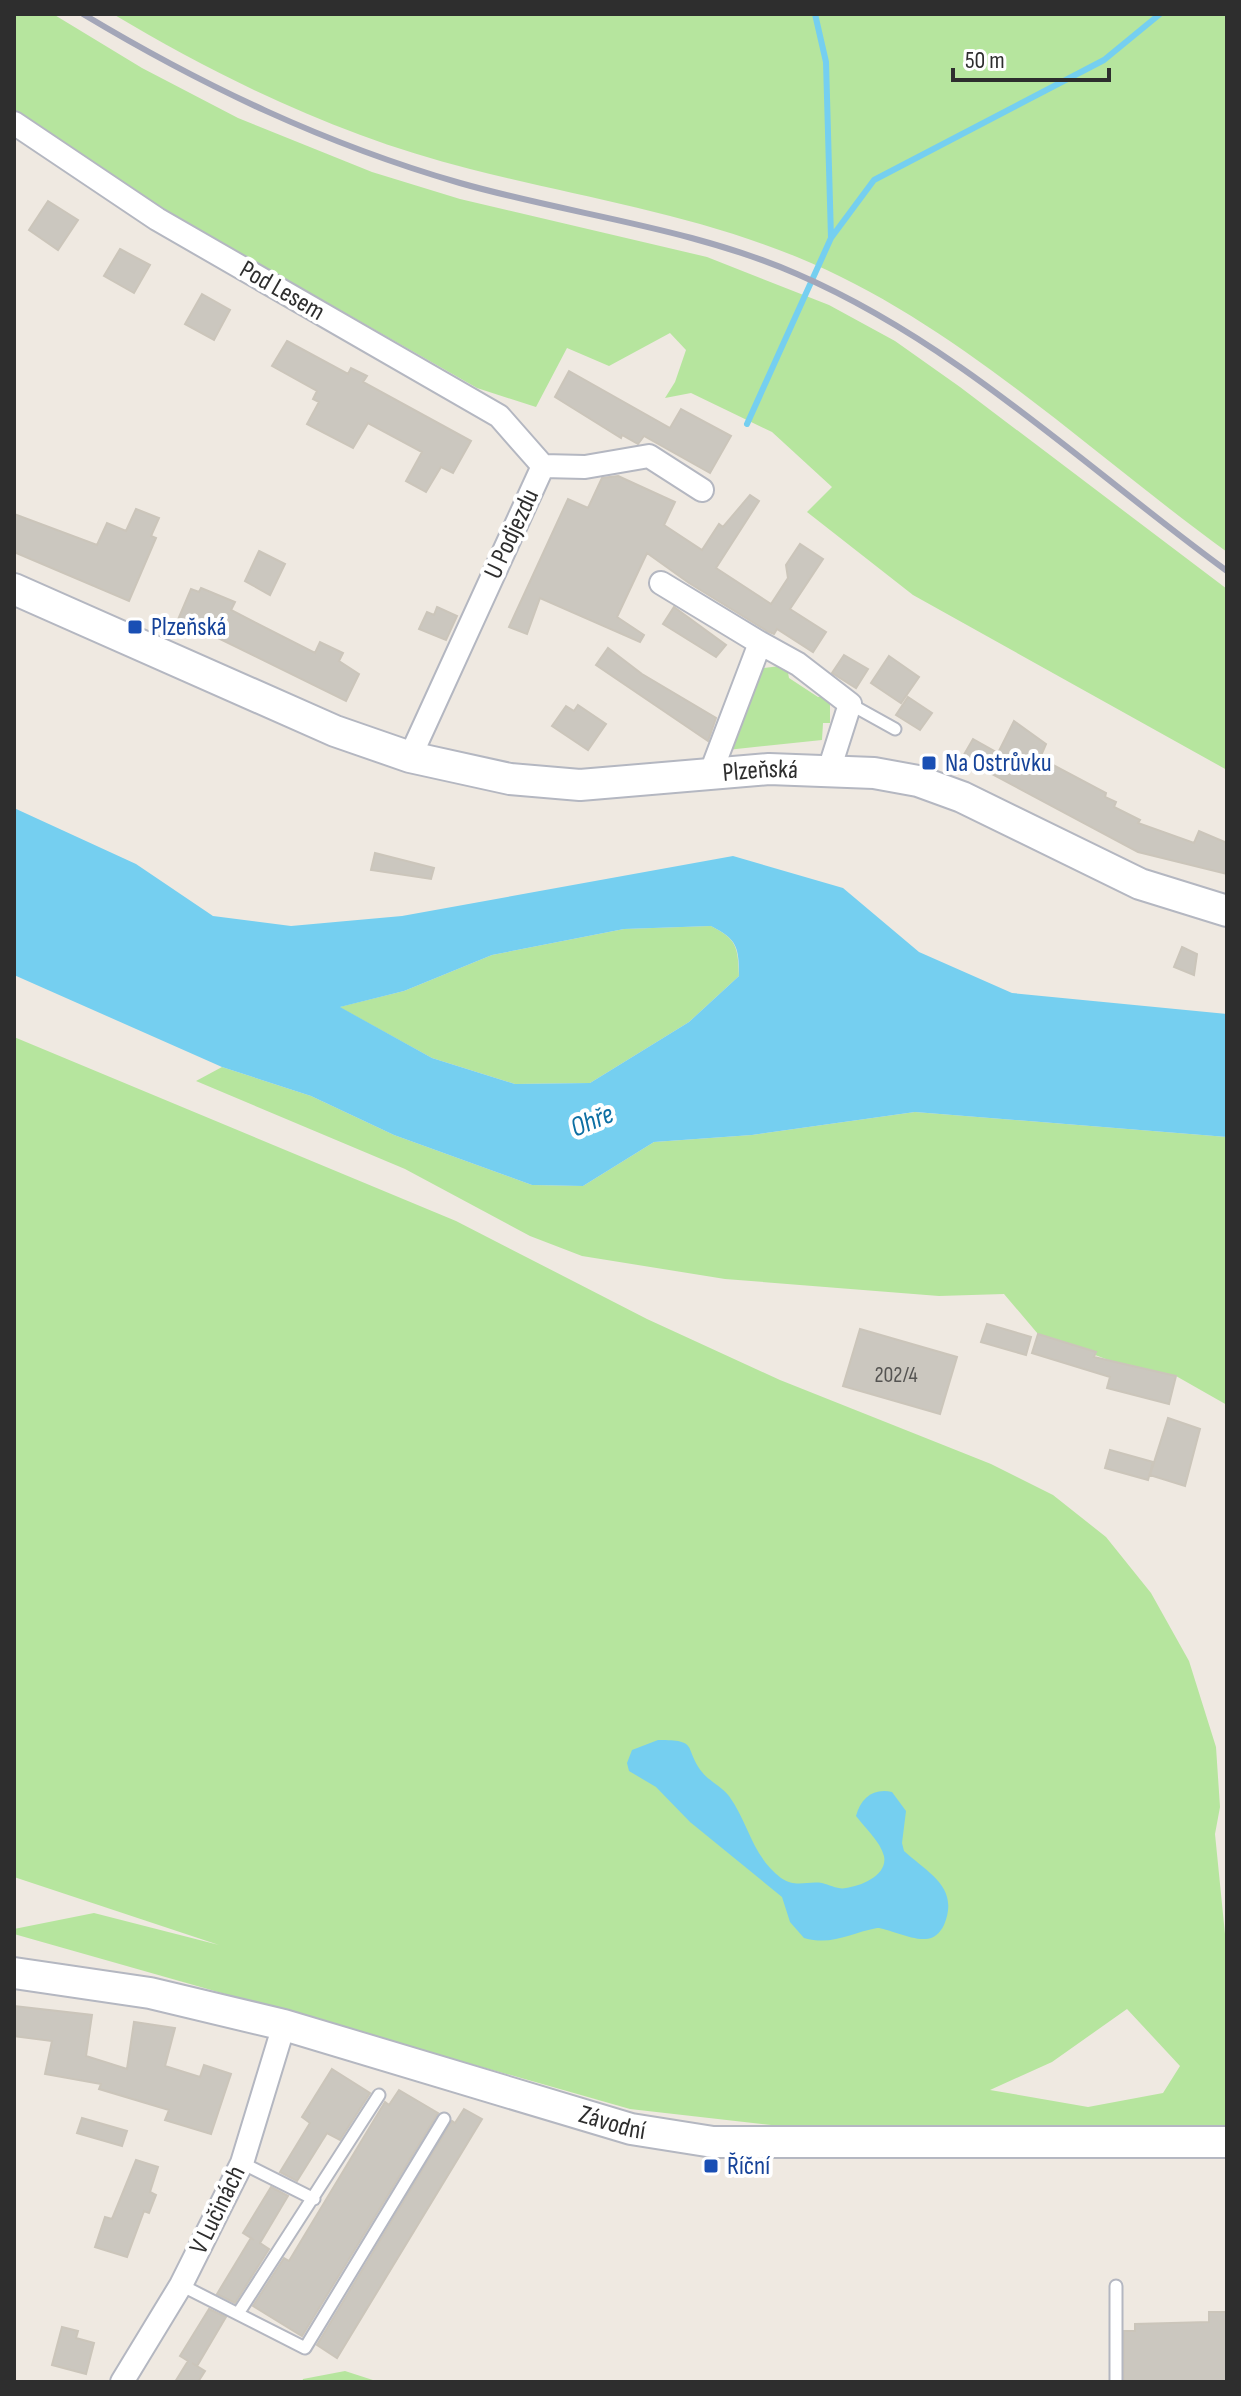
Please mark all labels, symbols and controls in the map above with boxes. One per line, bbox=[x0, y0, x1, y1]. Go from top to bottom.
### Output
scale bar bbox=[953, 32, 1109, 82]
text: 50 m bbox=[965, 46, 1005, 75]
street label: Pod Lesem bbox=[234, 254, 330, 328]
street label: U Podjezdu bbox=[478, 484, 546, 584]
place label: Plzeňská bbox=[151, 612, 227, 643]
marker: Plzeňská bbox=[126, 618, 144, 636]
place label: Na Ostrůvku bbox=[945, 748, 1052, 779]
street label: Plzeňská bbox=[721, 754, 799, 788]
marker: Na Ostrůvku bbox=[920, 754, 938, 772]
water label: Ohře bbox=[566, 1098, 618, 1144]
house number: 202/4 bbox=[874, 1362, 918, 1389]
street label: Závodní bbox=[575, 2099, 648, 2147]
place label: Říční bbox=[727, 2151, 770, 2182]
marker: Říční bbox=[702, 2157, 720, 2175]
street label: V Lučinách bbox=[183, 2161, 253, 2259]

